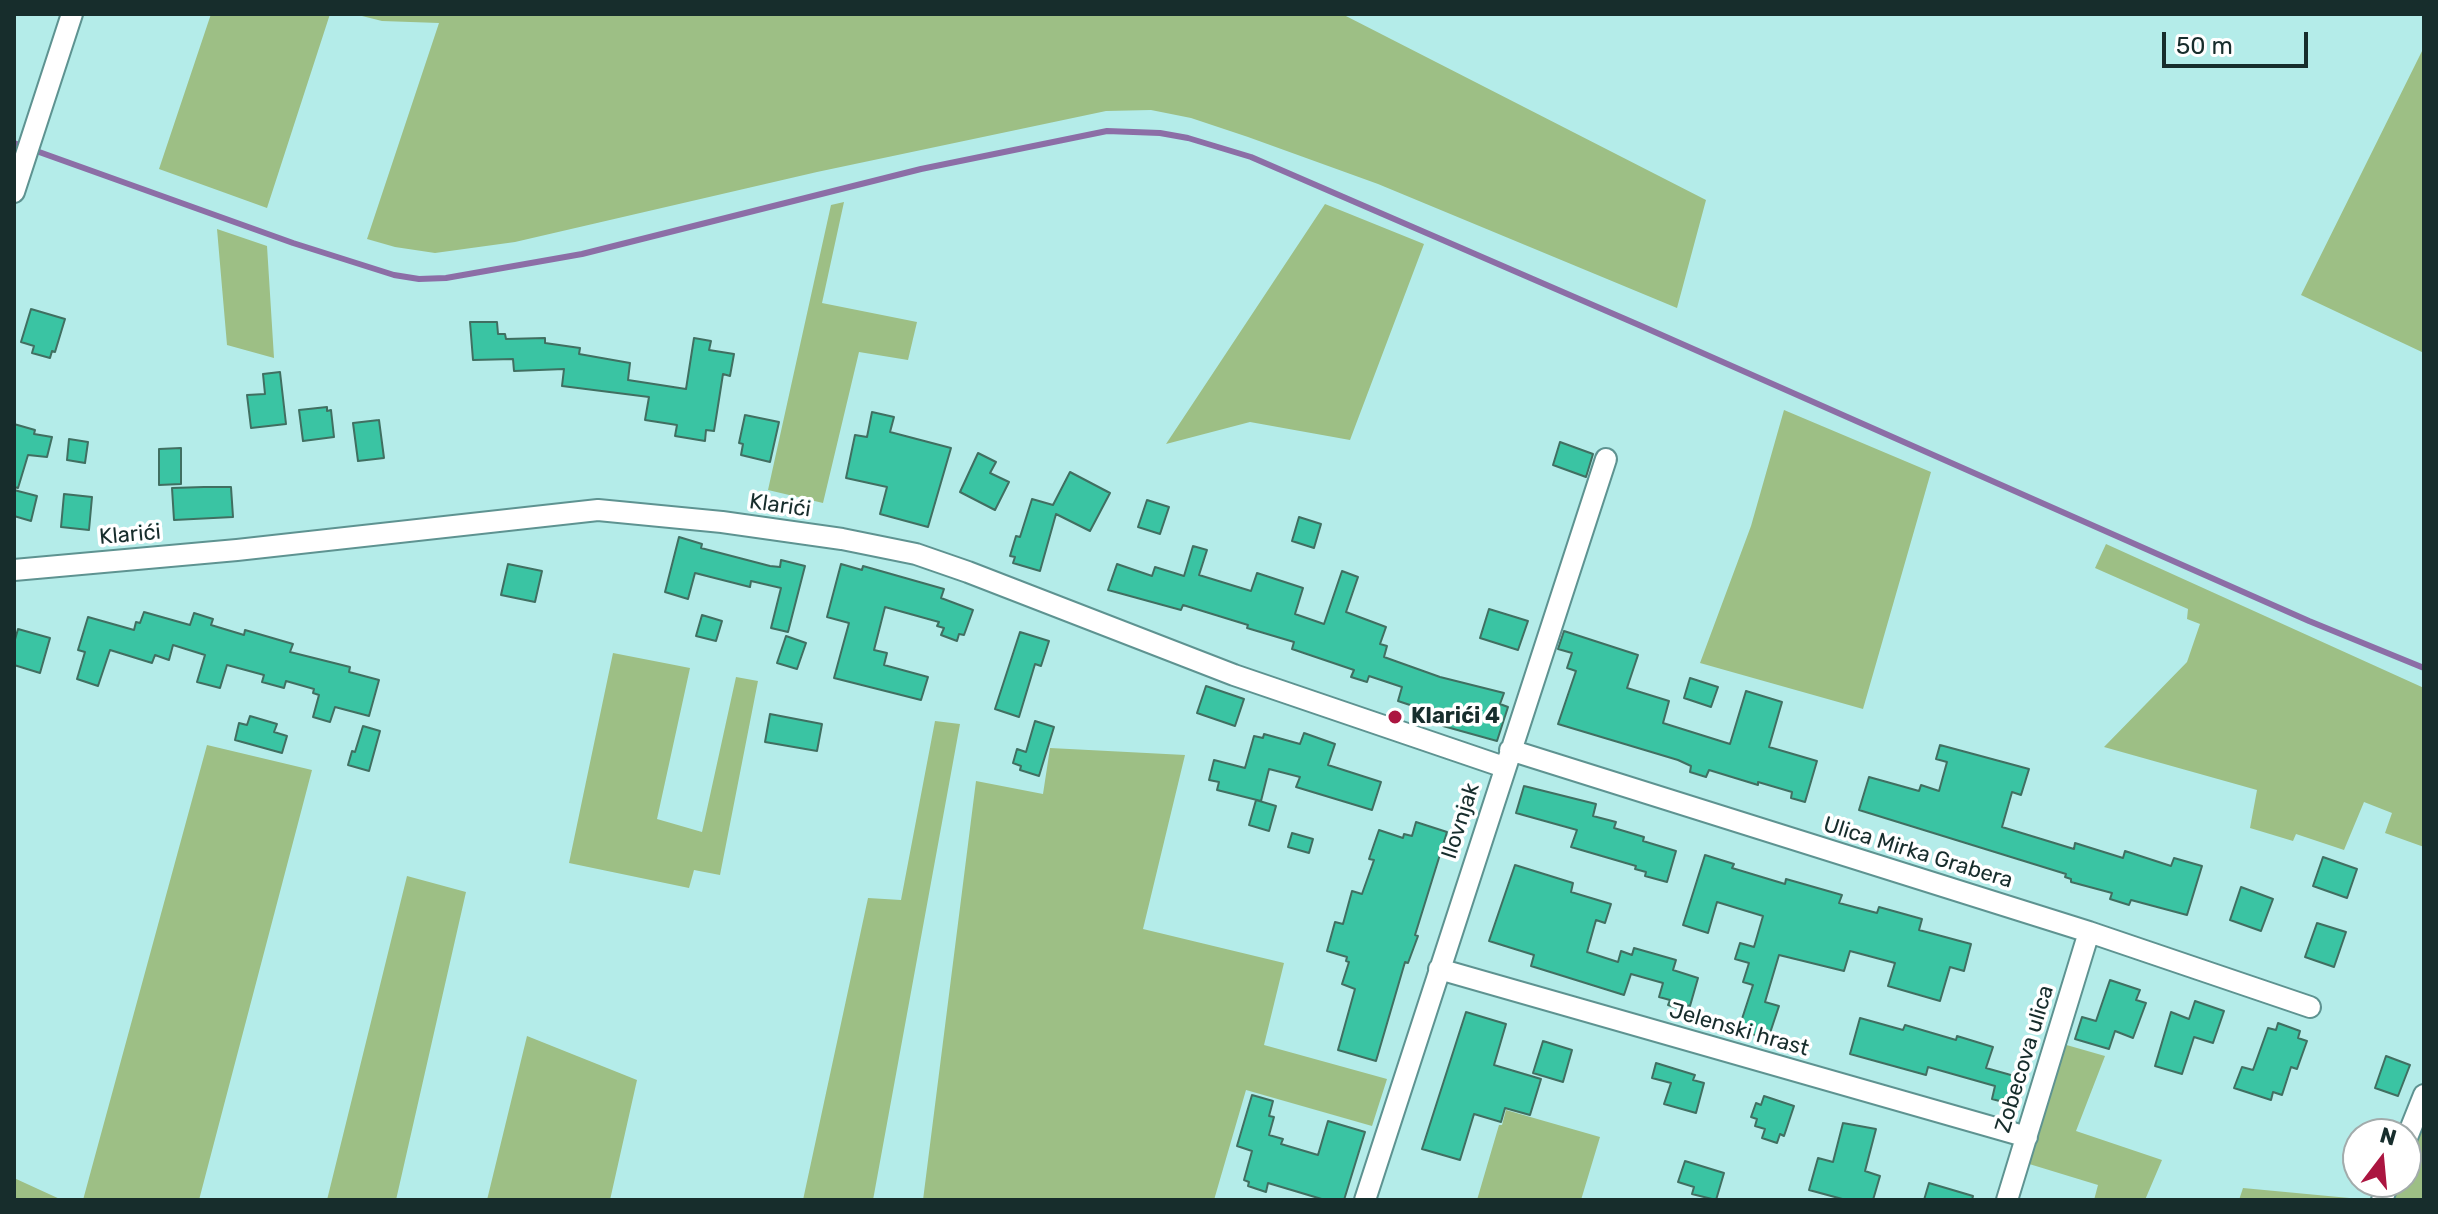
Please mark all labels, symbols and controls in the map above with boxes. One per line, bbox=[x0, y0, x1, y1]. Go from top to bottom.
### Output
scale bar bbox=[2166, 16, 2312, 66]
text: 50 m bbox=[2176, 32, 2233, 60]
street label: Klarići bbox=[748, 489, 812, 523]
street label: Klarići bbox=[98, 519, 162, 551]
place label: Klarići 4 bbox=[1411, 704, 1500, 730]
marker: Klarići 4 bbox=[1386, 708, 1404, 726]
street label: Ilovnjak bbox=[1436, 780, 1486, 862]
street label: Ulica Mirka Grabera bbox=[1820, 812, 2016, 894]
street label: Zobecova ulica bbox=[1990, 982, 2060, 1136]
street label: Jelenski hrast bbox=[1666, 997, 1812, 1063]
north arrow bbox=[2342, 1118, 2422, 1198]
text: N bbox=[2377, 1121, 2400, 1152]

